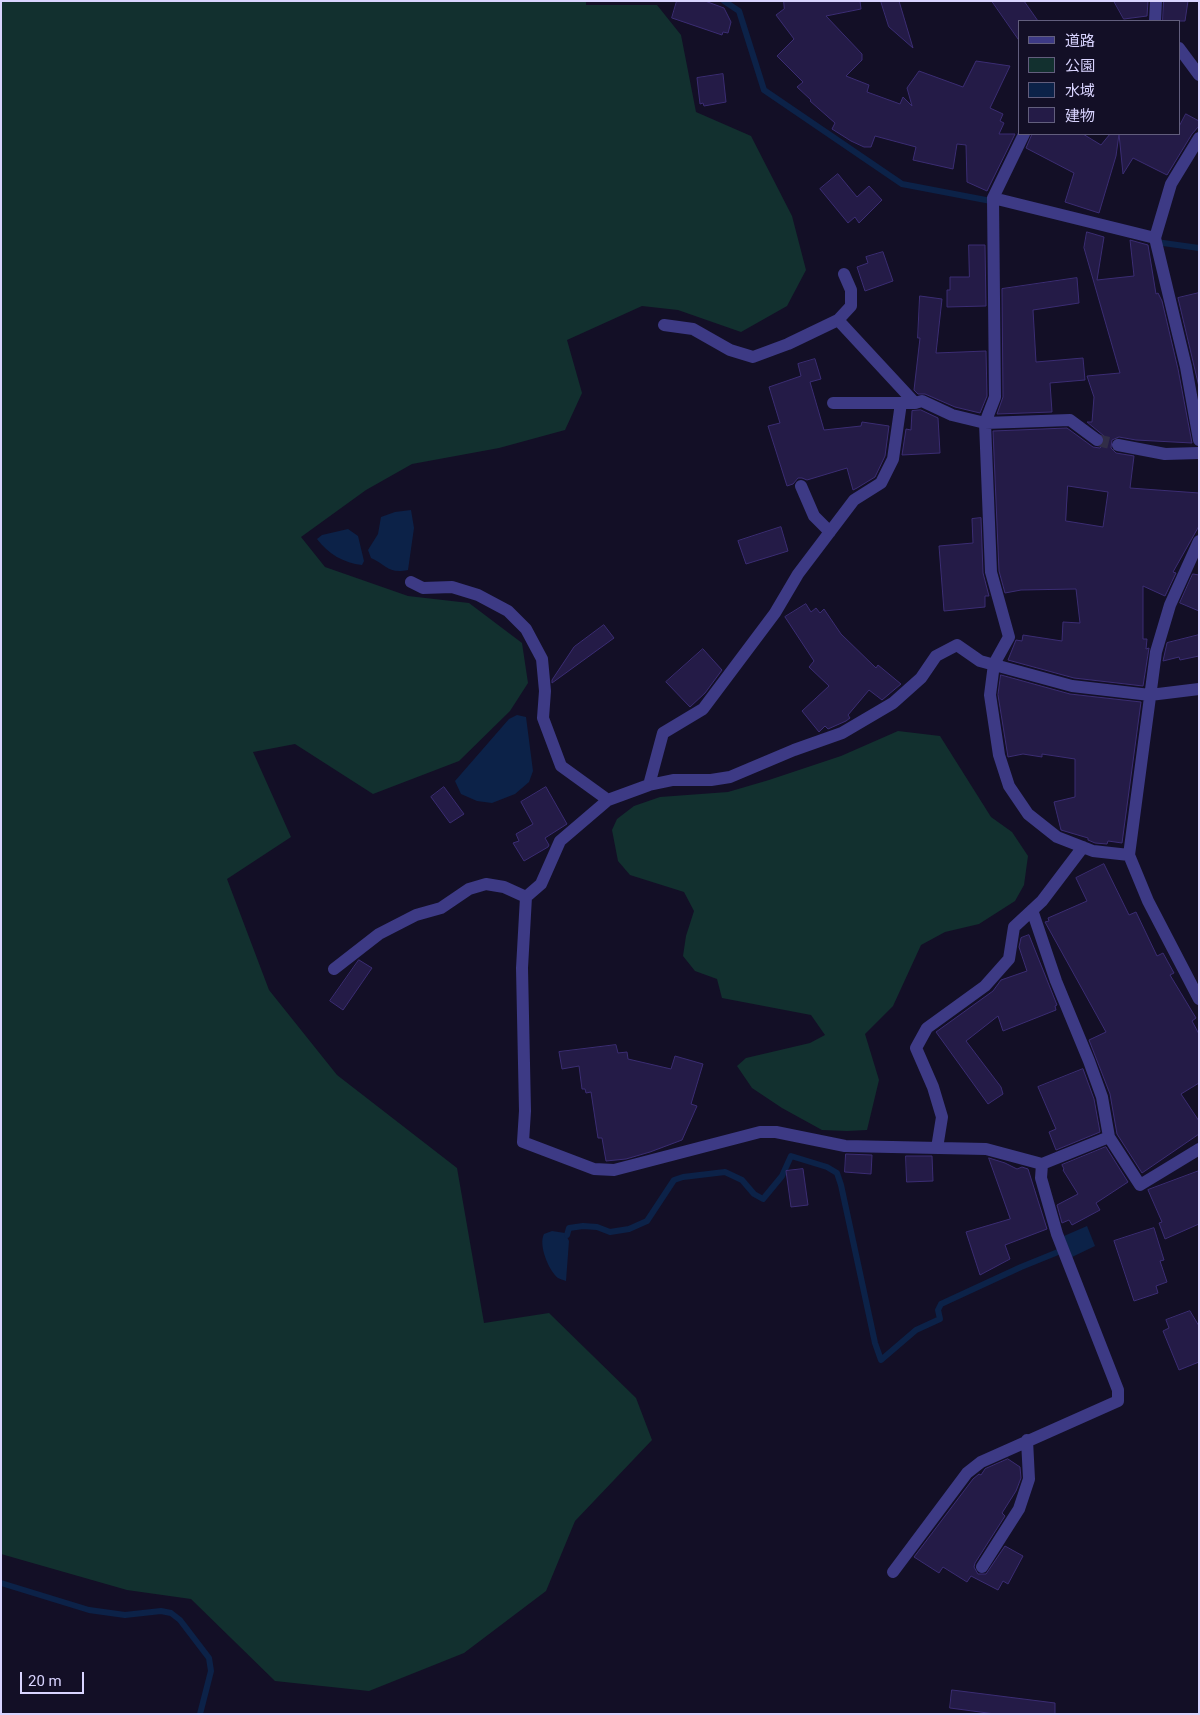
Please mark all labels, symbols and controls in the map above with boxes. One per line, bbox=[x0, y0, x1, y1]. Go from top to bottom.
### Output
legend bbox=[1018, 20, 1180, 135]
text: 道路 bbox=[1065, 32, 1095, 50]
text: 公園 bbox=[1065, 57, 1095, 75]
text: 水域 bbox=[1065, 82, 1095, 100]
text: 建物 bbox=[1065, 107, 1095, 125]
scale bar bbox=[22, 1662, 86, 1694]
text: 20 m bbox=[28, 1672, 62, 1690]

